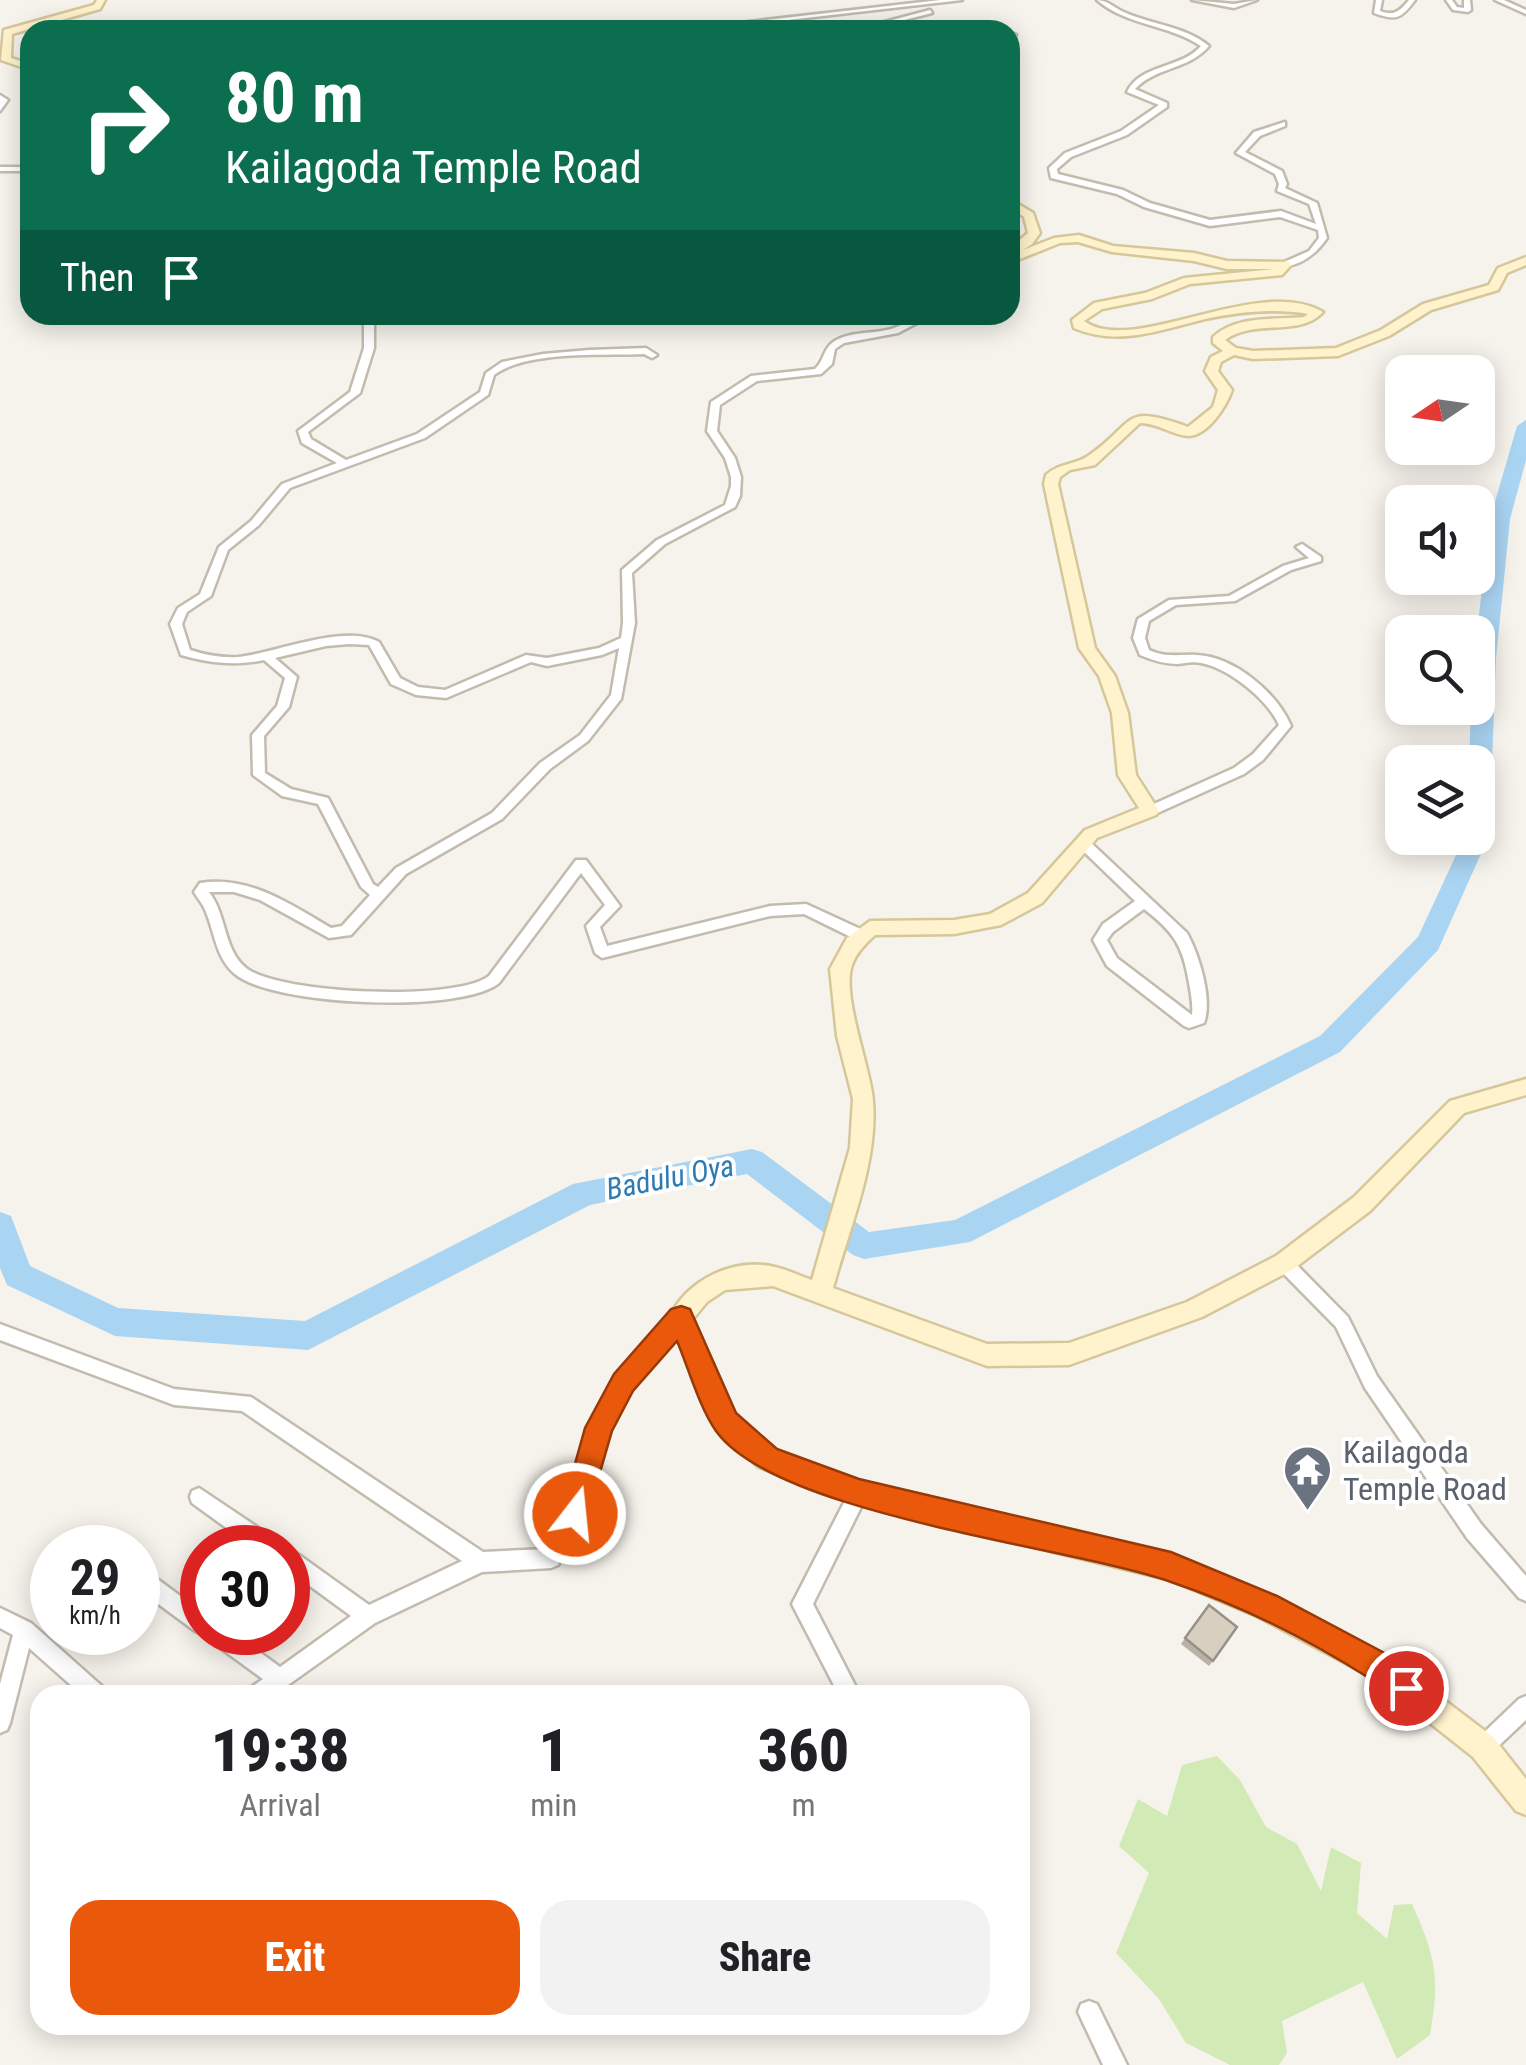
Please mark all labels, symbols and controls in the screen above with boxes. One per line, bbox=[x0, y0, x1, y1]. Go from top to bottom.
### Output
text: 80 m bbox=[225, 57, 364, 139]
icon: right bbox=[60, 60, 190, 190]
text: Kailagoda Temple Road bbox=[225, 141, 642, 194]
icon: arrive bbox=[154, 250, 209, 305]
text: Then bbox=[60, 256, 134, 300]
north arrow bbox=[1385, 355, 1495, 465]
map controls bbox=[1385, 355, 1495, 855]
button: sound bbox=[1385, 485, 1495, 595]
button: search bbox=[1385, 615, 1495, 725]
button: layers bbox=[1385, 745, 1495, 855]
water label: Badulu Oya bbox=[603, 1147, 737, 1207]
place label: Kailagoda Temple Road bbox=[1343, 1433, 1507, 1508]
temple icon: Kailagoda Temple Road bbox=[1282, 1444, 1334, 1512]
position arrow bbox=[523, 1462, 627, 1566]
speed limit sign: 30 bbox=[180, 1525, 310, 1655]
text: 29 bbox=[70, 1549, 120, 1607]
text: km/h bbox=[69, 1601, 121, 1630]
pin bbox=[1364, 1646, 1449, 1731]
icon: arrive bbox=[1379, 1661, 1434, 1716]
text: 19:38 bbox=[211, 1715, 350, 1786]
text: 1 bbox=[538, 1715, 569, 1786]
text: 360 bbox=[758, 1715, 849, 1786]
text: Arrival bbox=[239, 1786, 321, 1824]
text: min bbox=[530, 1786, 577, 1824]
text: m bbox=[792, 1786, 816, 1824]
button: Exit bbox=[70, 1900, 520, 2015]
button: Share bbox=[540, 1900, 990, 2015]

